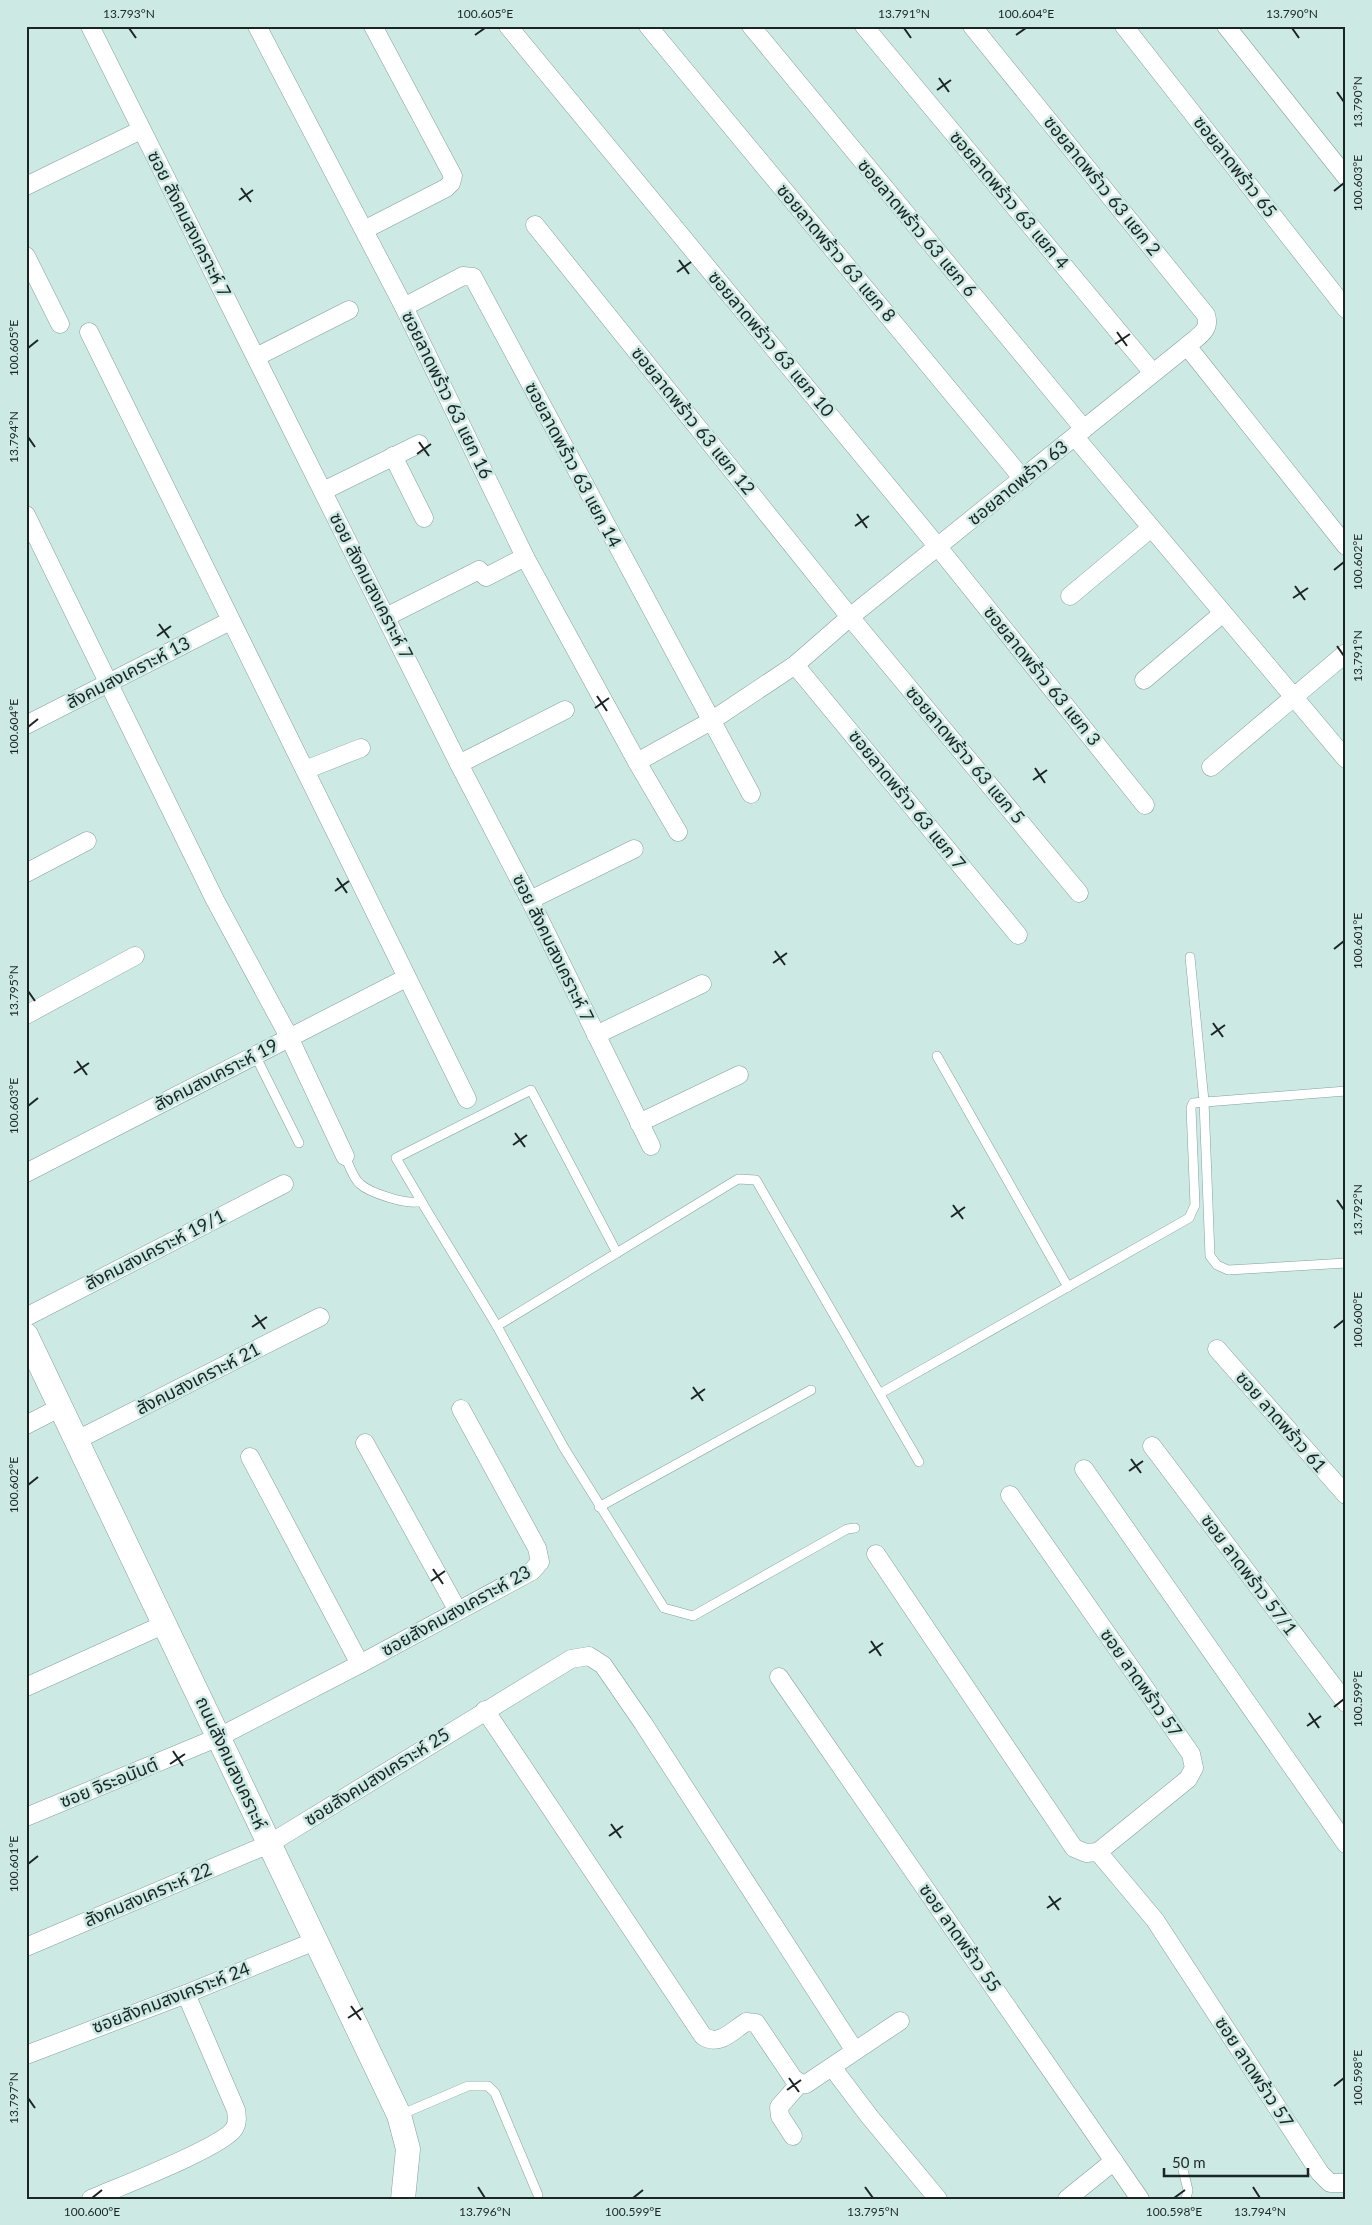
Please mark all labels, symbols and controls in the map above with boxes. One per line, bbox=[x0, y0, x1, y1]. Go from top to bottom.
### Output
text: 13.793°N bbox=[103, 6, 155, 21]
text: 100.605°E bbox=[457, 6, 513, 21]
text: 13.791°N bbox=[878, 6, 930, 21]
text: 100.604°E bbox=[998, 6, 1054, 21]
text: 13.790°N bbox=[1266, 6, 1318, 21]
text: 13.790°N bbox=[1350, 76, 1365, 128]
street label: ซอยลาดพร้าว 63 แยก 2 bbox=[1040, 111, 1166, 260]
street label: ซอยลาดพร้าว 65 bbox=[1189, 111, 1282, 221]
street label: ซอยลาดพร้าว 63 แยก 4 bbox=[946, 126, 1074, 273]
street label: ซอย สังคมสงเคราะห์ 7 bbox=[143, 147, 236, 301]
street label: ซอยลาดพร้าว 63 แยก 6 bbox=[854, 154, 982, 301]
text: 100.603°E bbox=[1350, 155, 1365, 211]
street label: ซอยลาดพร้าว 63 แยก 8 bbox=[773, 179, 901, 326]
street label: ซอยลาดพร้าว 63 แยก 10 bbox=[704, 266, 839, 421]
street label: ซอยลาดพร้าว 63 แยก 16 bbox=[398, 307, 498, 482]
text: 100.605°E bbox=[6, 320, 21, 376]
street label: ซอยลาดพร้าว 63 แยก 12 bbox=[627, 342, 760, 499]
street label: ซอยลาดพร้าว 63 แยก 14 bbox=[521, 378, 627, 551]
text: 13.794°N bbox=[6, 411, 21, 463]
street label: ซอยลาดพร้าว 63 bbox=[963, 435, 1072, 529]
street label: ซอย สังคมสงเคราะห์ 7 bbox=[325, 509, 418, 663]
text: 100.602°E bbox=[1350, 534, 1365, 590]
street label: ซอยลาดพร้าว 63 แยก 3 bbox=[980, 601, 1106, 750]
text: 13.791°N bbox=[1350, 630, 1365, 682]
street label: สังคมสงเคราะห์ 13 bbox=[62, 631, 193, 713]
street label: ซอยลาดพร้าว 63 แยก 5 bbox=[902, 681, 1030, 828]
text: 100.604°E bbox=[6, 699, 21, 755]
street label: ซอยลาดพร้าว 63 แยก 7 bbox=[845, 725, 971, 874]
street label: ซอย สังคมสงเคราะห์ 7 bbox=[509, 870, 599, 1025]
text: 100.601°E bbox=[1350, 913, 1365, 969]
text: 13.795°N bbox=[6, 965, 21, 1017]
street label: สังคมสงเคราะห์ 19 bbox=[150, 1033, 281, 1115]
text: 100.603°E bbox=[6, 1078, 21, 1134]
text: 13.792°N bbox=[1350, 1184, 1365, 1236]
street label: สังคมสงเคราะห์ 19/1 bbox=[80, 1204, 229, 1294]
text: 100.600°E bbox=[1350, 1292, 1365, 1348]
street label: สังคมสงเคราะห์ 21 bbox=[132, 1337, 263, 1419]
street label: ซอย ลาดพร้าว 61 bbox=[1232, 1366, 1332, 1477]
text: 100.602°E bbox=[6, 1457, 21, 1513]
street label: ซอย ลาดพร้าว 57/1 bbox=[1197, 1510, 1302, 1639]
street label: ซอยสังคมสงเคราะห์ 23 bbox=[377, 1560, 534, 1660]
street label: ซอย ลาดพร้าว 57 bbox=[1096, 1624, 1187, 1741]
text: 100.599°E bbox=[1350, 1671, 1365, 1727]
street label: ถนนสังคมสงเคราะห์ bbox=[192, 1693, 272, 1833]
street label: ซอยสังคมสงเคราะห์ 25 bbox=[300, 1722, 453, 1830]
street label: ซอย จิระอนันต์ bbox=[56, 1752, 161, 1812]
text: 100.601°E bbox=[6, 1836, 21, 1892]
street label: สังคมสงเคราะห์ 22 bbox=[81, 1857, 215, 1931]
street label: ซอย ลาดพร้าว 55 bbox=[915, 1879, 1006, 1996]
street label: ซอยสังคมสงเคราะห์ 24 bbox=[89, 1957, 253, 2037]
street label: ซอย ลาดพร้าว 57 bbox=[1211, 2012, 1299, 2131]
text: 100.598°E bbox=[1350, 2050, 1365, 2106]
text: 13.797°N bbox=[6, 2072, 21, 2124]
scale bar bbox=[1164, 2145, 1308, 2177]
text: 50 m bbox=[1172, 2153, 1206, 2171]
text: 100.600°E bbox=[64, 2204, 120, 2219]
text: 13.796°N bbox=[459, 2204, 511, 2219]
text: 100.599°E bbox=[605, 2204, 661, 2219]
text: 13.795°N bbox=[847, 2204, 899, 2219]
text: 100.598°E bbox=[1146, 2204, 1202, 2219]
text: 13.794°N bbox=[1234, 2204, 1286, 2219]

